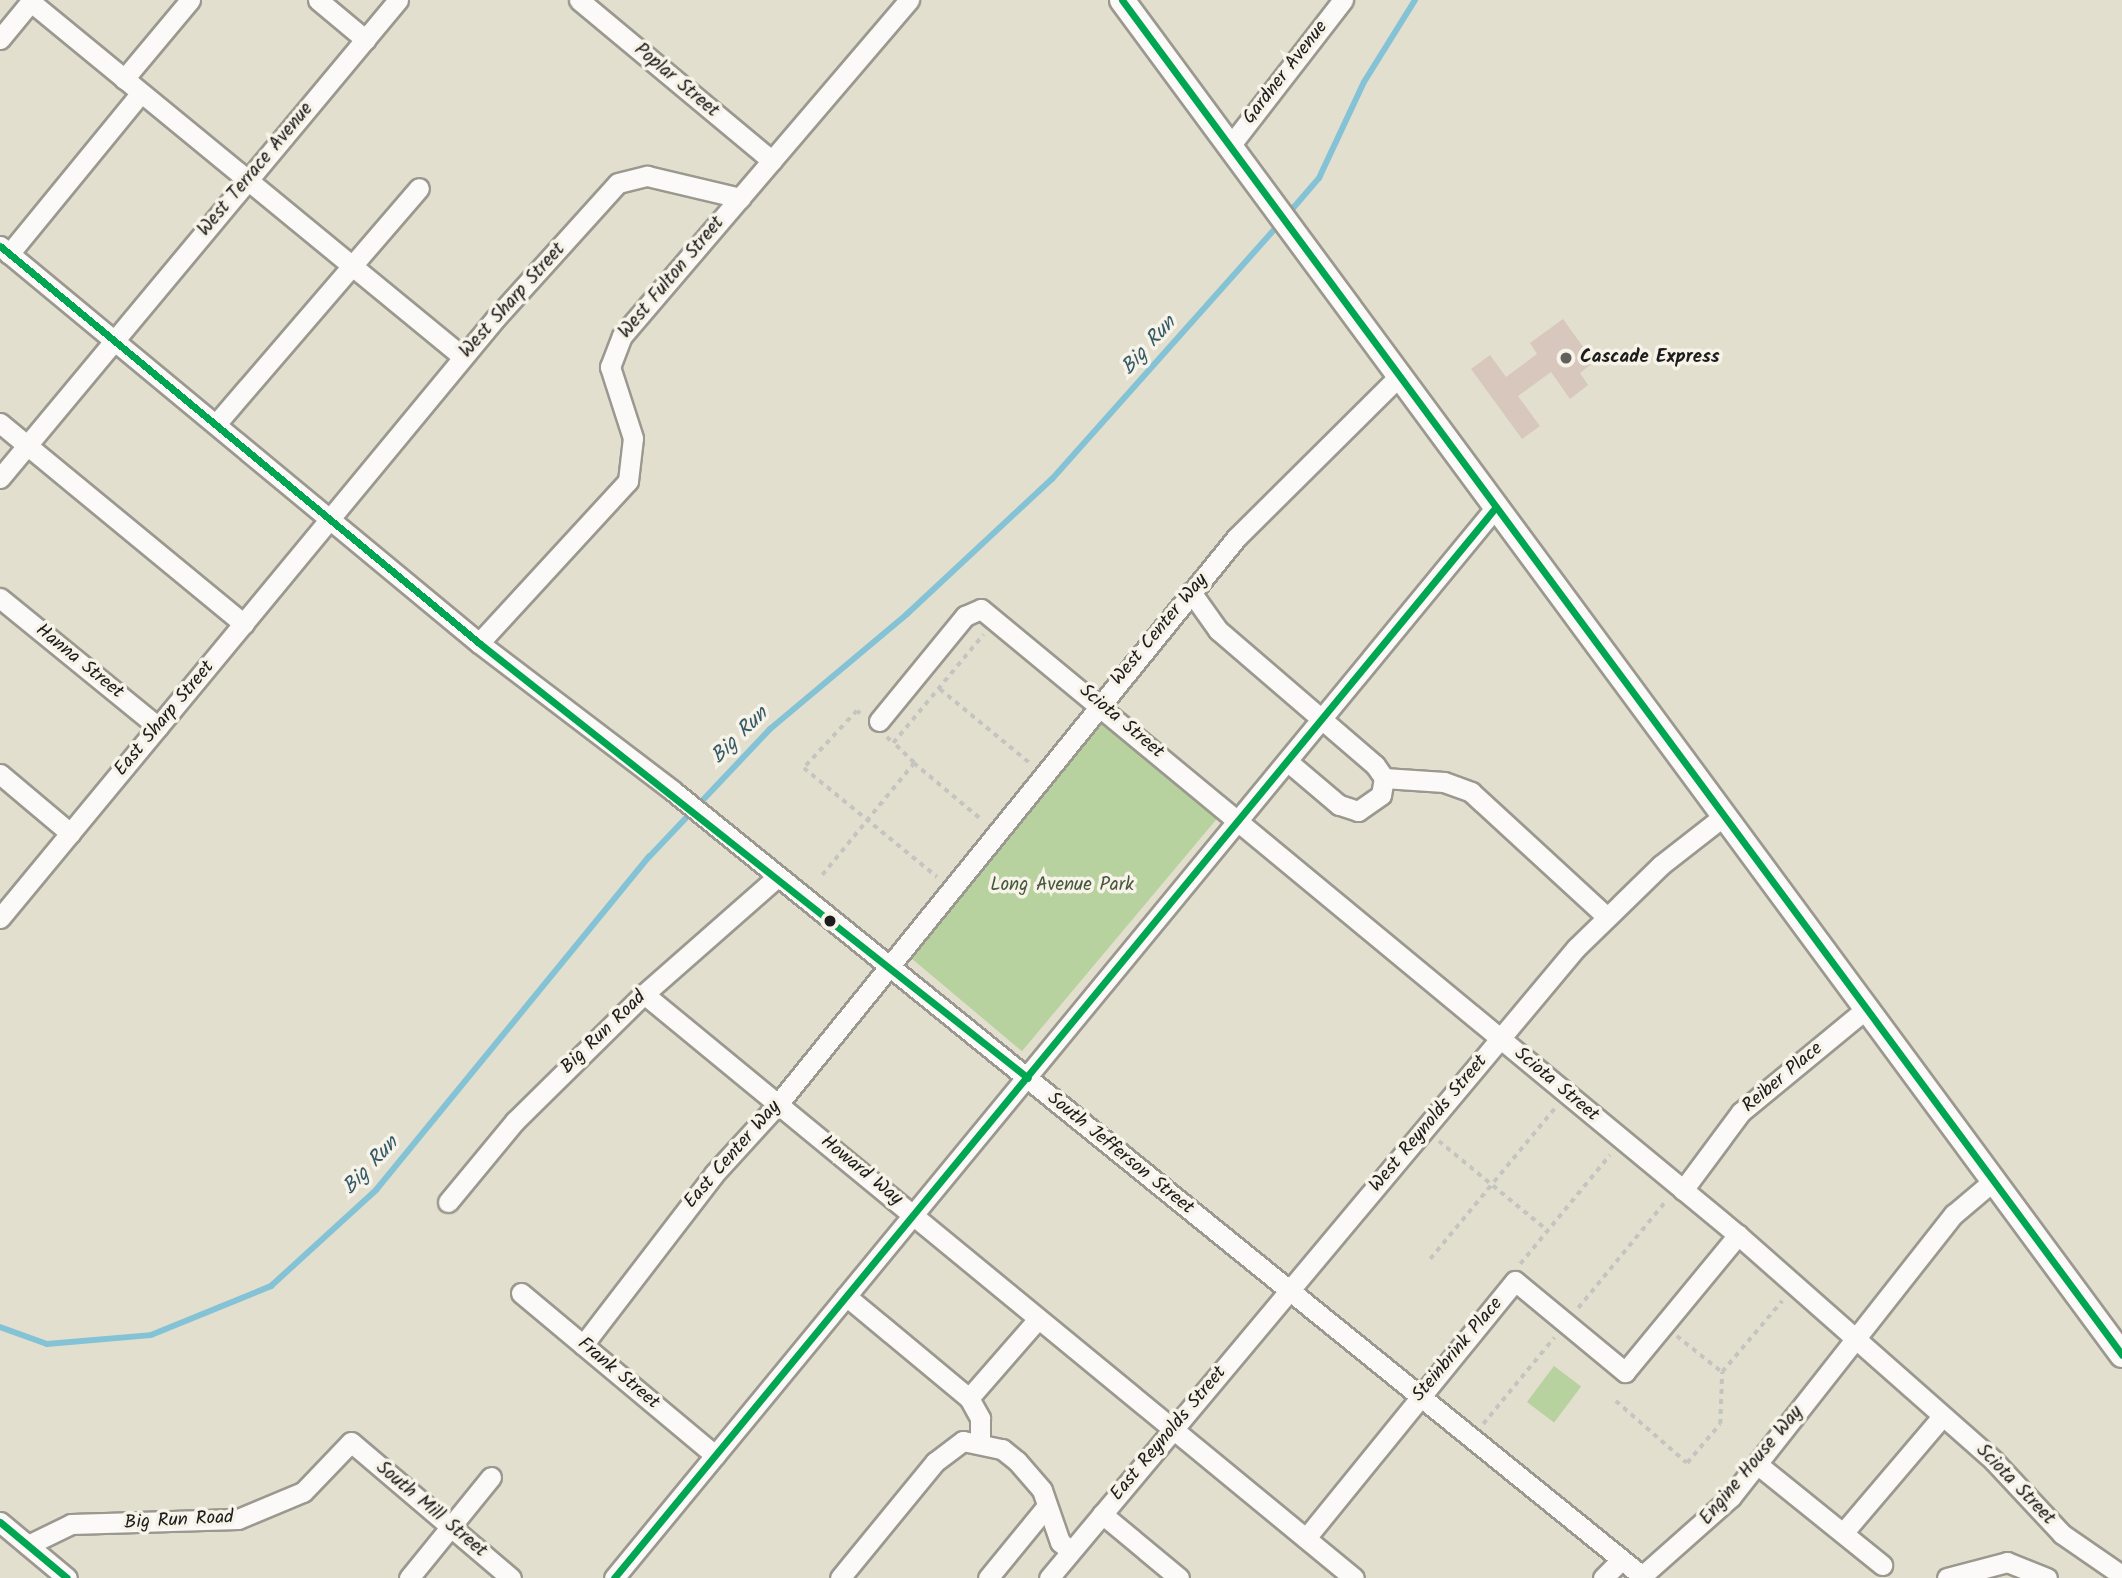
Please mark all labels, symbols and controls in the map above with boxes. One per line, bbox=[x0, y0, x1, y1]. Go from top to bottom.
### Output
street label: Gardner Avenue bbox=[1239, 17, 1333, 129]
street label: Poplar Street bbox=[629, 39, 723, 123]
street label: West Terrace Avenue bbox=[194, 99, 318, 241]
street label: West Fulton Street bbox=[614, 212, 730, 344]
street label: West Sharp Street bbox=[455, 239, 571, 363]
water label: Big Run bbox=[1116, 311, 1182, 381]
place label: Cascade Express bbox=[1580, 347, 1720, 369]
marker: Cascade Express bbox=[1558, 350, 1574, 366]
street label: West Center Way bbox=[1107, 569, 1213, 691]
street label: Hanna Street bbox=[30, 620, 128, 704]
street label: East Sharp Street bbox=[110, 657, 220, 781]
street label: Sciota Street bbox=[1074, 680, 1168, 764]
water label: Big Run bbox=[706, 702, 774, 770]
park label: Long Avenue Park bbox=[990, 875, 1134, 897]
unlabelled marker bbox=[823, 914, 837, 928]
street label: Big Run Road bbox=[557, 987, 651, 1079]
street label: Reiber Place bbox=[1738, 1038, 1828, 1118]
street label: Sciota Street bbox=[1509, 1043, 1603, 1127]
street label: West Reynolds Street bbox=[1365, 1051, 1493, 1197]
street label: South Jefferson Street bbox=[1042, 1088, 1198, 1220]
street label: East Center Way bbox=[680, 1096, 786, 1214]
street label: Howard Way bbox=[815, 1131, 907, 1211]
water label: Big Run bbox=[338, 1132, 404, 1200]
street label: Steinbrink Place bbox=[1408, 1293, 1508, 1407]
street label: Frank Street bbox=[572, 1333, 664, 1415]
street label: East Reynolds Street bbox=[1106, 1362, 1232, 1506]
street label: Engine House Way bbox=[1696, 1402, 1808, 1530]
street label: Sciota Street bbox=[1971, 1440, 2059, 1530]
street label: South Mill Street bbox=[371, 1457, 491, 1563]
street label: Big Run Road bbox=[124, 1507, 234, 1535]

